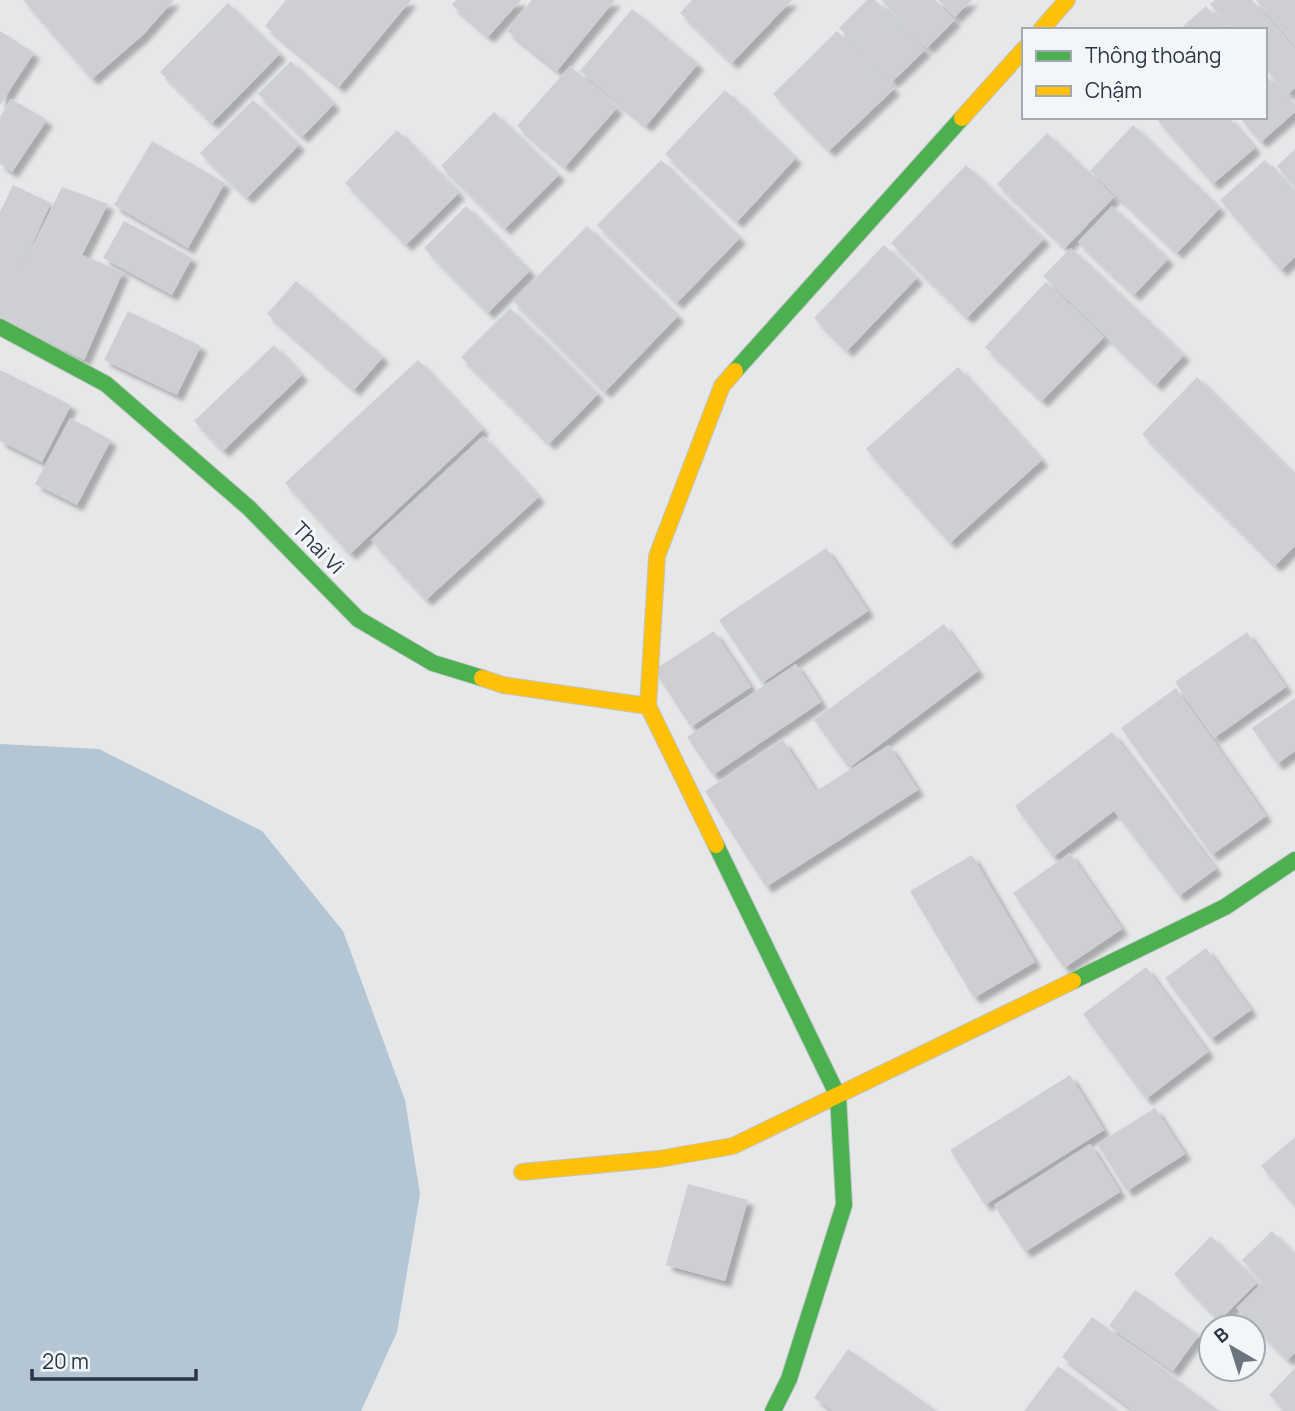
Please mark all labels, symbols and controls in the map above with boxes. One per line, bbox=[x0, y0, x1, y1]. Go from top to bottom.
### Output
legend bbox=[1022, 28, 1267, 119]
text: Thông thoáng bbox=[1085, 41, 1221, 69]
text: Chậm bbox=[1085, 76, 1142, 104]
street label: Thai Vi bbox=[287, 515, 351, 580]
north arrow bbox=[1197, 1313, 1267, 1383]
text: B bbox=[1208, 1321, 1234, 1349]
scale bar bbox=[32, 1338, 196, 1382]
text: 20 m bbox=[42, 1347, 89, 1375]

